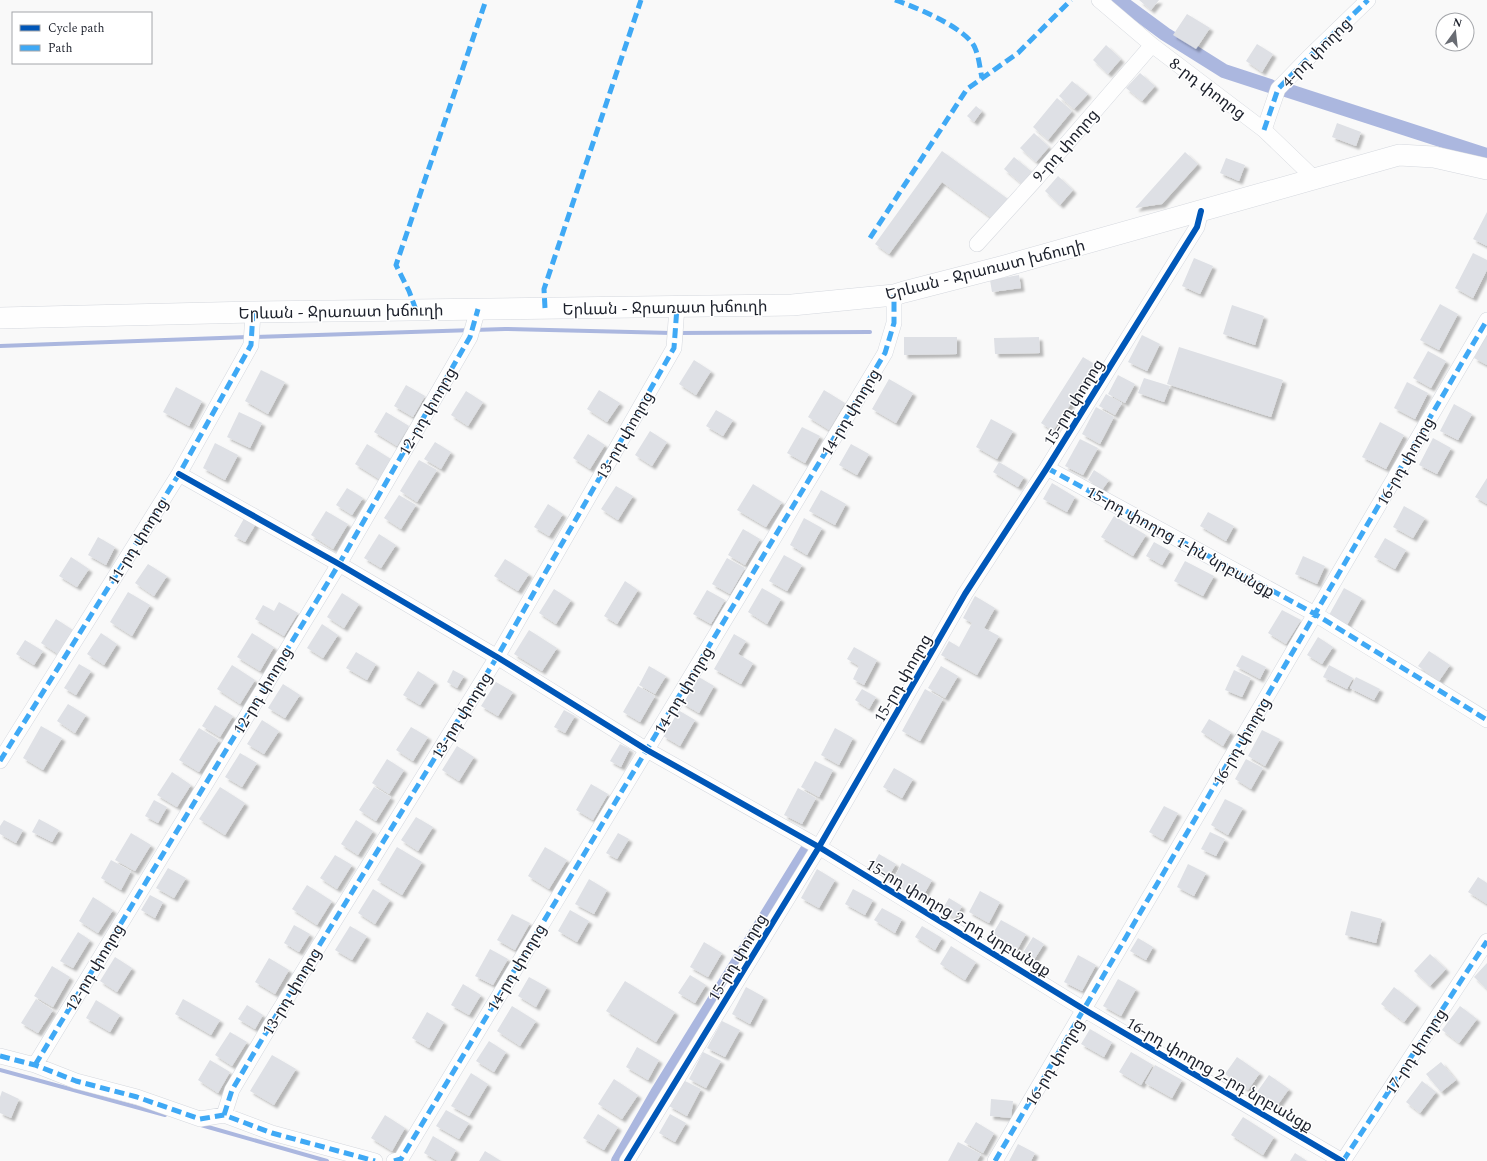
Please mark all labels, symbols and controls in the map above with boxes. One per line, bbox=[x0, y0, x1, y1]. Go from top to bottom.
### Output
legend bbox=[12, 12, 152, 64]
street label: 4-րդ փողոց bbox=[1276, 12, 1357, 93]
north arrow bbox=[1435, 12, 1475, 52]
text: N bbox=[1451, 13, 1464, 32]
text: Cycle path bbox=[48, 19, 105, 38]
text: Path bbox=[48, 39, 73, 58]
street label: 8-րդ փողոց bbox=[1164, 52, 1251, 126]
street label: 9-րդ փողոց bbox=[1027, 104, 1105, 188]
street label: Երևան - Ջրառատ խճուղի bbox=[883, 234, 1088, 306]
street label: Երևան - Ջրառատ խճուղի bbox=[562, 294, 768, 322]
street label: Երևան - Ջրառատ խճուղի bbox=[238, 298, 444, 326]
street label: 15-րդ փողոց bbox=[1038, 354, 1110, 451]
street label: 12-րդ փողոց bbox=[393, 363, 463, 460]
street label: 14-րդ փողոց bbox=[815, 364, 887, 461]
street label: 13-րդ փողոց bbox=[590, 387, 660, 484]
street label: 16-րդ փողոց bbox=[1371, 413, 1441, 510]
street label: 15-րդ փողոց 1-ին նրբանցք bbox=[1082, 480, 1279, 604]
street label: 11-րդ փողոց bbox=[102, 493, 174, 590]
street label: 15-րդ փողոց bbox=[868, 630, 938, 727]
street label: 12-րդ փողոց bbox=[227, 642, 299, 739]
street label: 14-րդ փողոց bbox=[648, 642, 720, 739]
street label: 13-րդ փողոց bbox=[426, 667, 498, 764]
street label: 16-րդ փողոց bbox=[1207, 693, 1277, 790]
street label: 15-րդ փողոց 2-րդ նրբանցք bbox=[861, 853, 1056, 983]
street label: 15-րդ փողոց bbox=[702, 909, 774, 1006]
street label: 12-րդ փողոց bbox=[59, 919, 131, 1016]
street label: 14-րդ փողոց bbox=[481, 919, 553, 1016]
street label: 13-րդ փողոց bbox=[256, 943, 328, 1040]
street label: 17-րդ փողոց bbox=[1379, 1004, 1453, 1099]
street label: 16-րդ փողոց 2-րդ նրբանցք bbox=[1121, 1011, 1318, 1138]
street label: 16-րդ փողոց bbox=[1019, 1014, 1091, 1111]

